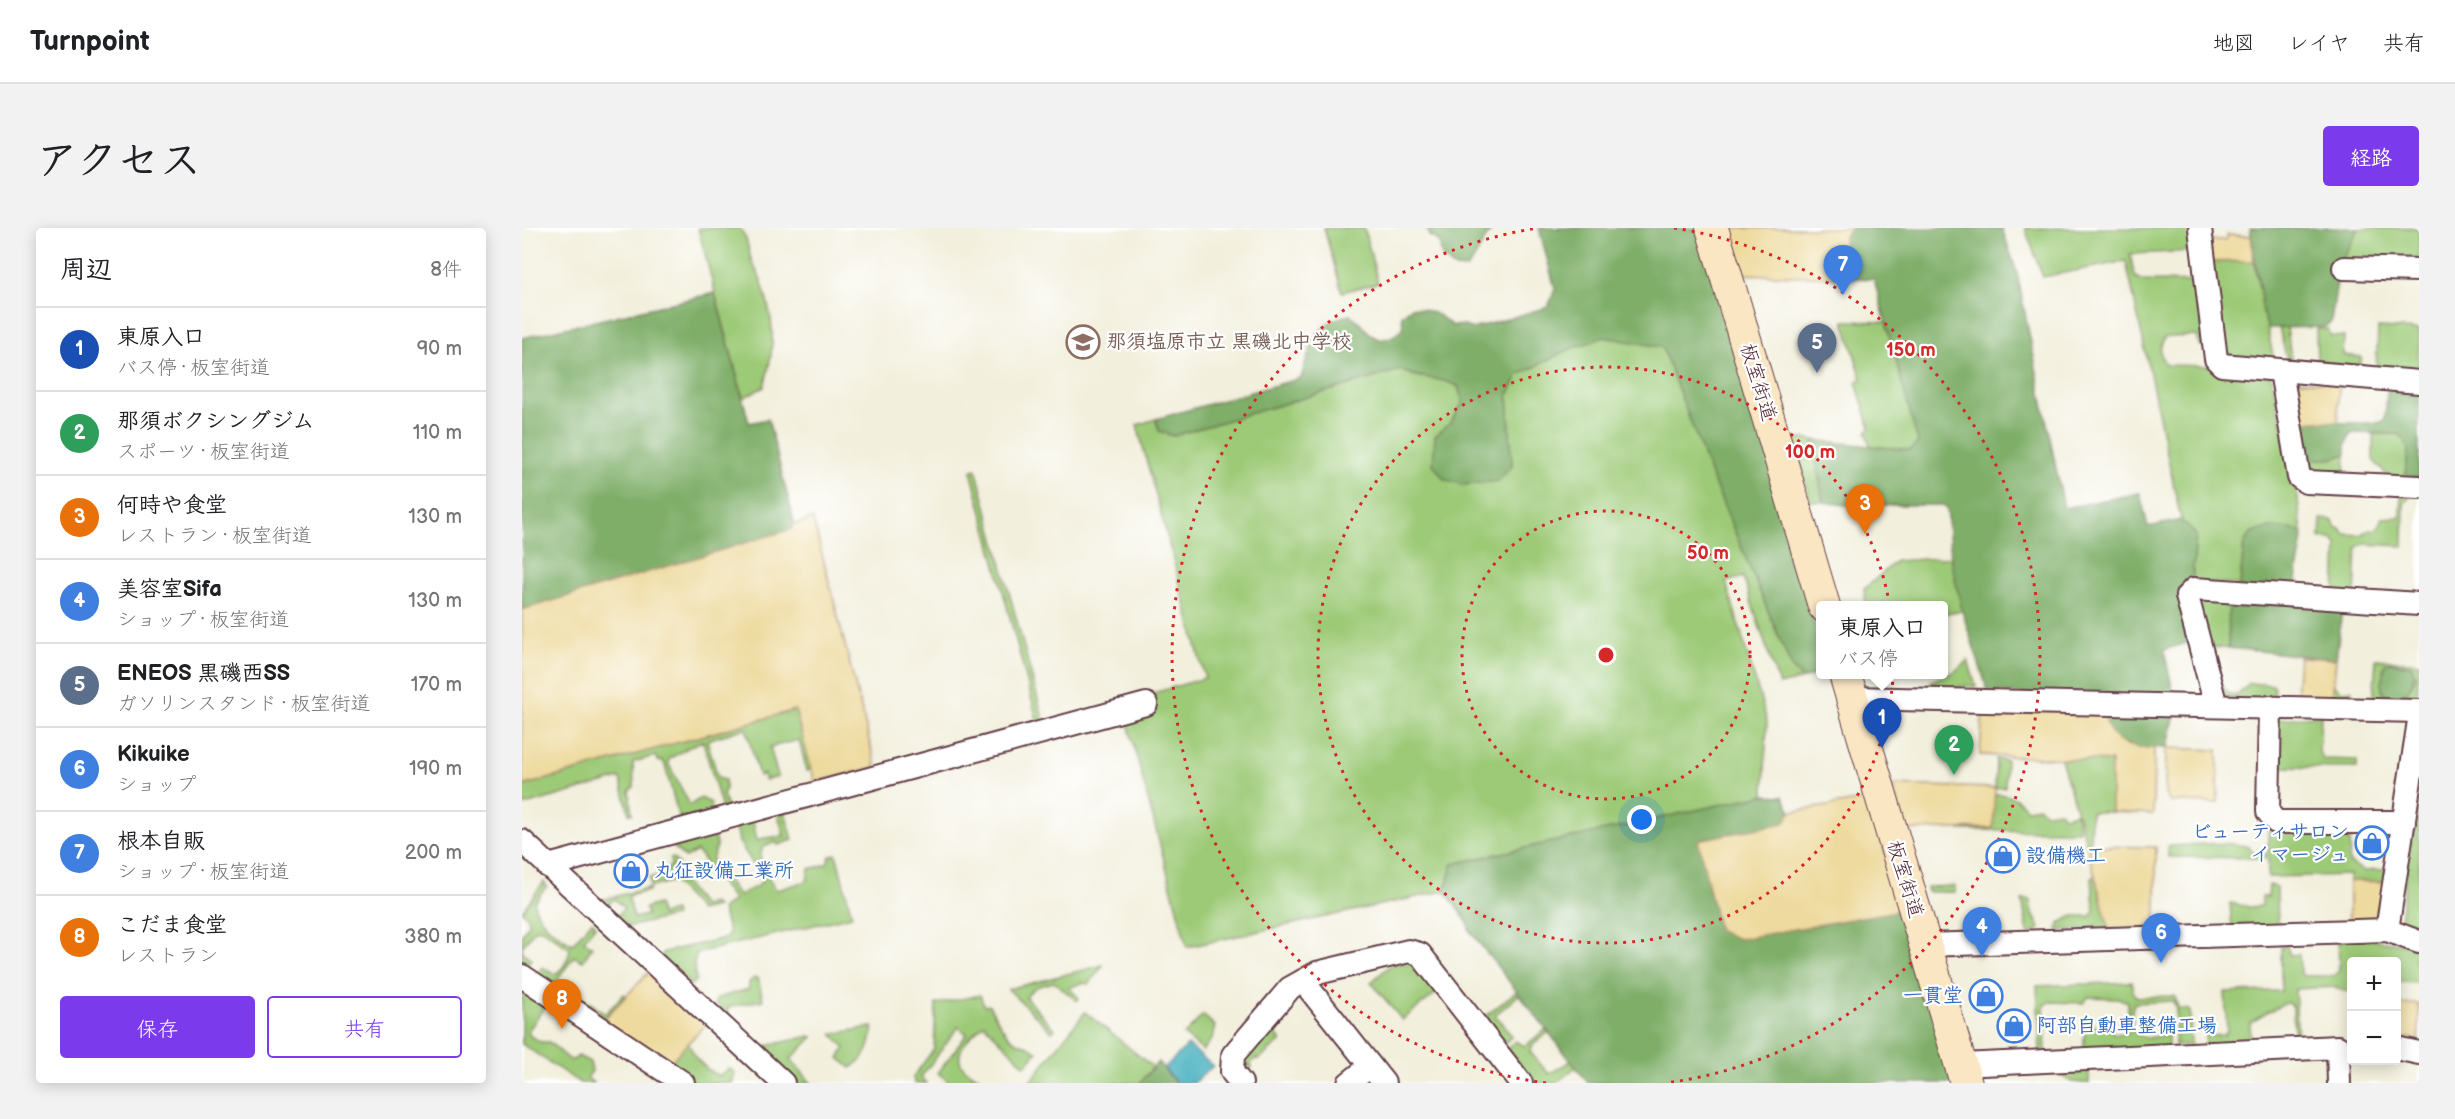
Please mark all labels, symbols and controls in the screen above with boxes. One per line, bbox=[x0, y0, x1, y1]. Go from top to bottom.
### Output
text: Turnpoint bbox=[30, 25, 150, 58]
text: 地図 bbox=[2213, 31, 2255, 56]
text: レイヤ bbox=[2288, 31, 2350, 56]
text: 共有 bbox=[2383, 31, 2425, 56]
button: 経路 bbox=[2323, 126, 2419, 186]
text: アクセス bbox=[36, 136, 201, 187]
pin: 7 bbox=[1824, 245, 1862, 295]
text: 周辺 bbox=[60, 255, 112, 286]
text: 8件 bbox=[430, 258, 462, 282]
text: 東原入口 bbox=[117, 324, 205, 351]
school or university icon: 那須塩原市立 黒磯北中学校 bbox=[1065, 324, 1101, 360]
pin: 5 bbox=[1798, 324, 1836, 373]
place label: 那須塩原市立 黒磯北中学校 bbox=[1106, 330, 1351, 354]
text: 1 bbox=[75, 337, 84, 361]
text: 90 m bbox=[417, 337, 462, 361]
street label: 板室街道 bbox=[1735, 340, 1781, 424]
text: 150 m bbox=[1886, 340, 1936, 361]
text: バス停 · 板室街道 bbox=[117, 356, 270, 380]
text: 那須ボクシングジム bbox=[117, 408, 315, 435]
text: 2 bbox=[74, 421, 85, 445]
text: 110 m bbox=[413, 421, 462, 445]
text: スポーツ · 板室街道 bbox=[117, 440, 290, 464]
text: 100 m bbox=[1785, 442, 1835, 463]
pin: 3 bbox=[1846, 484, 1884, 534]
text: 何時や食堂 bbox=[117, 492, 227, 519]
text: 3 bbox=[74, 505, 85, 529]
text: 130 m bbox=[408, 505, 462, 529]
text: レストラン · 板室街道 bbox=[117, 524, 312, 548]
text: 50 m bbox=[1687, 543, 1729, 564]
text: 美容室Sifa bbox=[117, 576, 222, 603]
text: 4 bbox=[74, 589, 85, 613]
text: 130 m bbox=[408, 589, 462, 613]
popup bbox=[1816, 601, 1948, 679]
text: ショップ · 板室街道 bbox=[117, 608, 289, 632]
text: 東原入口 bbox=[1838, 615, 1926, 642]
centre of rings bbox=[1596, 645, 1616, 665]
text: バス停 bbox=[1838, 647, 1898, 671]
text: ENEOS 黒磯西SS bbox=[117, 660, 290, 687]
text: 5 bbox=[74, 673, 85, 697]
text: 170 m bbox=[411, 673, 462, 697]
text: ガソリンスタンド · 板室街道 bbox=[117, 692, 370, 716]
pin: 1 bbox=[1862, 698, 1902, 748]
pin: 2 bbox=[1934, 726, 1974, 775]
text: Kikuike bbox=[117, 741, 190, 768]
text: 6 bbox=[73, 757, 86, 781]
text: 190 m bbox=[409, 757, 462, 781]
text: ショップ bbox=[117, 773, 196, 797]
your location bbox=[1627, 805, 1656, 834]
place label: ビューティサロン イマージュ bbox=[2192, 820, 2349, 867]
shop icon: ビューティサロン イマージュ bbox=[2354, 825, 2390, 861]
text: 根本自販 bbox=[117, 828, 205, 855]
street label: 板室街道 bbox=[1882, 837, 1928, 921]
shop icon: 設備機工 bbox=[1985, 838, 2021, 874]
text: 7 bbox=[74, 841, 85, 865]
text: 200 m bbox=[405, 841, 462, 865]
place label: 設備機工 bbox=[2026, 844, 2106, 868]
shop icon: 丸征設備工業所 bbox=[613, 853, 649, 889]
place label: 丸征設備工業所 bbox=[654, 859, 794, 883]
text: ショップ · 板室街道 bbox=[117, 860, 289, 884]
pin: 4 bbox=[1962, 908, 2002, 957]
text: こだま食堂 bbox=[117, 912, 227, 939]
pin: 6 bbox=[2142, 914, 2180, 963]
text: 8 bbox=[73, 925, 86, 949]
text: 380 m bbox=[404, 925, 462, 949]
text: レストラン bbox=[117, 944, 219, 968]
map controls bbox=[2347, 957, 2401, 1065]
button: + bbox=[2347, 957, 2401, 1011]
shop icon: 一貫堂 bbox=[1968, 978, 2004, 1014]
pin: 8 bbox=[542, 980, 582, 1029]
place label: 一貫堂 bbox=[1903, 984, 1963, 1008]
button: 保存 bbox=[60, 996, 255, 1058]
button: 共有 bbox=[267, 996, 462, 1058]
shop icon: 阿部自動車整備工場 bbox=[1996, 1008, 2032, 1044]
button: − bbox=[2347, 1011, 2401, 1065]
place label: 阿部自動車整備工場 bbox=[2037, 1014, 2217, 1038]

